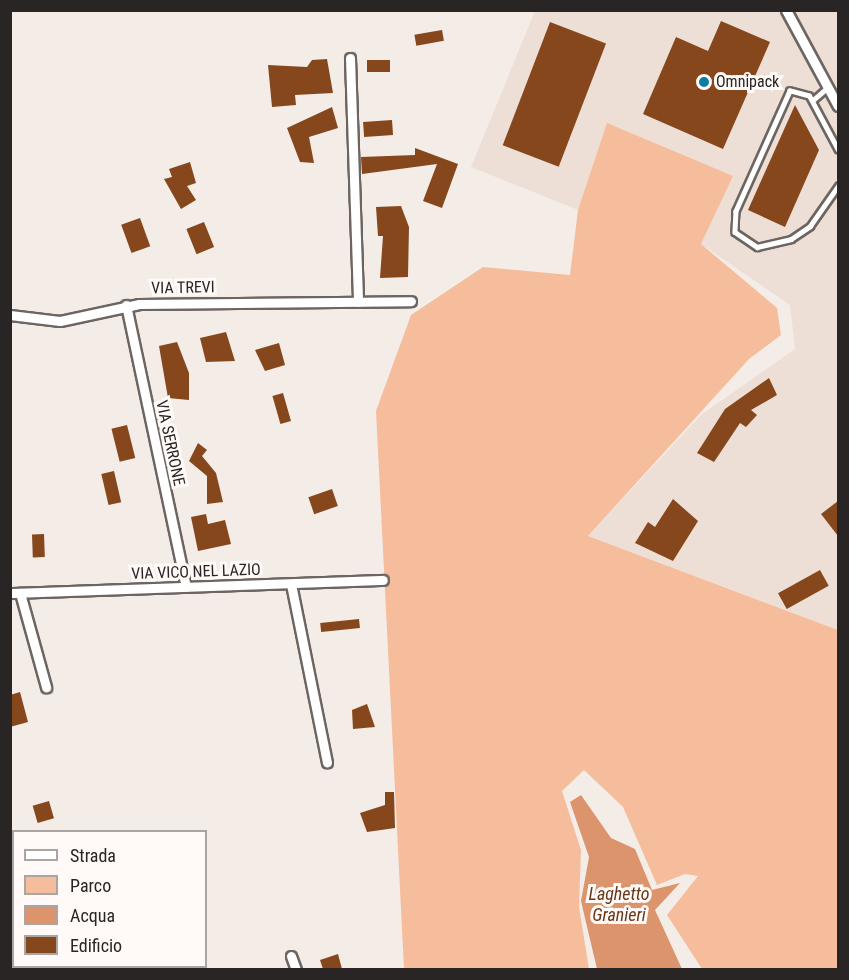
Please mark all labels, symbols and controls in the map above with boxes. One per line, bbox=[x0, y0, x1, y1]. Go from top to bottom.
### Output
place label: Omnipack bbox=[716, 72, 779, 92]
marker: Omnipack bbox=[697, 75, 711, 89]
street label: VIA TREVI bbox=[151, 278, 215, 298]
street label: VIA SERRONE bbox=[152, 399, 188, 487]
street label: VIA VICO NEL LAZIO bbox=[131, 560, 261, 584]
legend bbox=[12, 830, 207, 968]
text: Strada bbox=[70, 845, 116, 866]
text: Parco bbox=[70, 875, 111, 896]
water label: Laghetto Granieri bbox=[589, 884, 649, 926]
text: Acqua bbox=[70, 905, 115, 926]
text: Edificio bbox=[70, 935, 122, 956]

